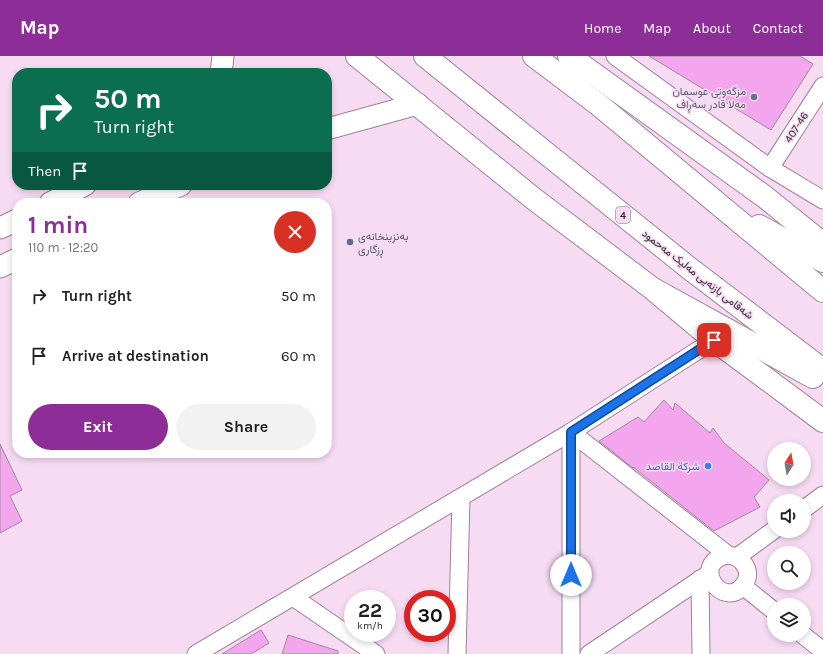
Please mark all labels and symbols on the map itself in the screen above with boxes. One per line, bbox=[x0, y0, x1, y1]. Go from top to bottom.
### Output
place label: مزگەوتی عوسمان مەلا قادر سەڕاف bbox=[672, 85, 746, 113]
marker: مزگەوتی عوسمان مەلا قادر سەڕاف bbox=[749, 92, 759, 102]
street label: 407-46 bbox=[782, 109, 811, 145]
road number: 4 bbox=[616, 207, 630, 223]
street label: شەقامی بازنەیی مەلیک مەحمود bbox=[639, 227, 756, 322]
place label: بەنزینخانەی ڕزگاری bbox=[358, 230, 408, 258]
marker: بەنزینخانەی ڕزگاری bbox=[345, 237, 355, 247]
pin bbox=[697, 323, 731, 357]
north arrow bbox=[767, 442, 811, 486]
place label: شركة القاصد bbox=[646, 460, 700, 473]
marker: شركة القاصد bbox=[703, 461, 713, 471]
position arrow bbox=[550, 554, 592, 596]
speed limit sign: 30 bbox=[404, 590, 456, 642]

